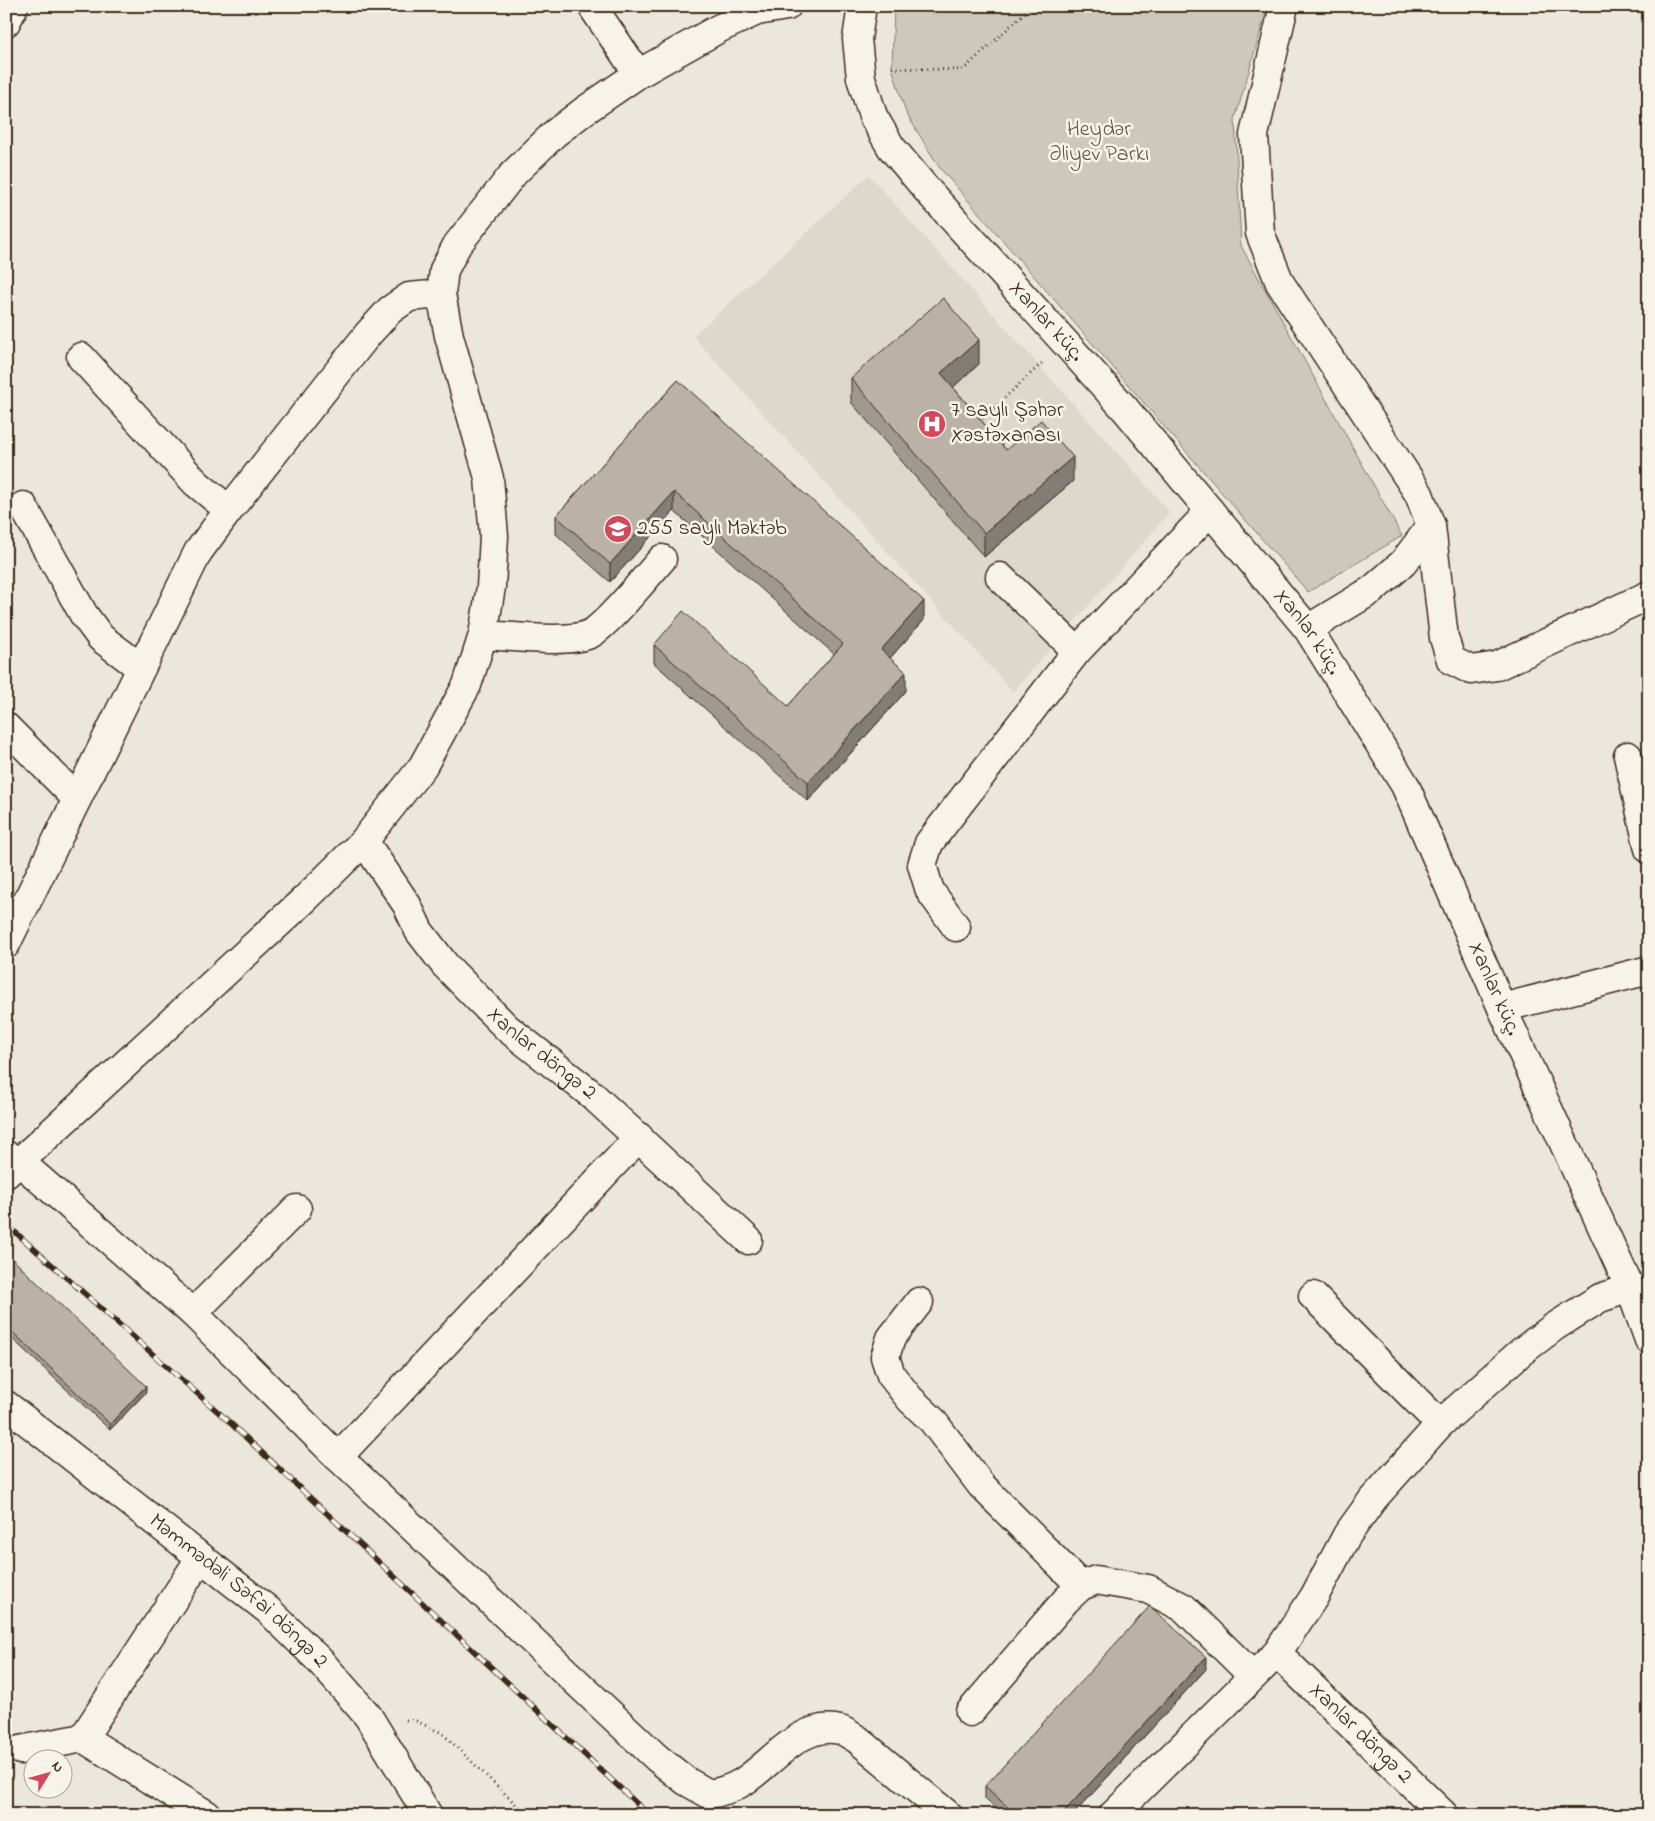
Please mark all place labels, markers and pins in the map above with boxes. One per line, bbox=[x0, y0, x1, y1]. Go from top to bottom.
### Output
place label: 7 saylı Şəhər Xəstəxanası bbox=[951, 395, 1064, 452]
hospital icon: 7 saylı Şəhər Xəstəxanası bbox=[917, 409, 947, 439]
place label: 255 saylı Məktəb bbox=[637, 513, 787, 546]
school or university icon: 255 saylı Məktəb bbox=[603, 514, 633, 544]

